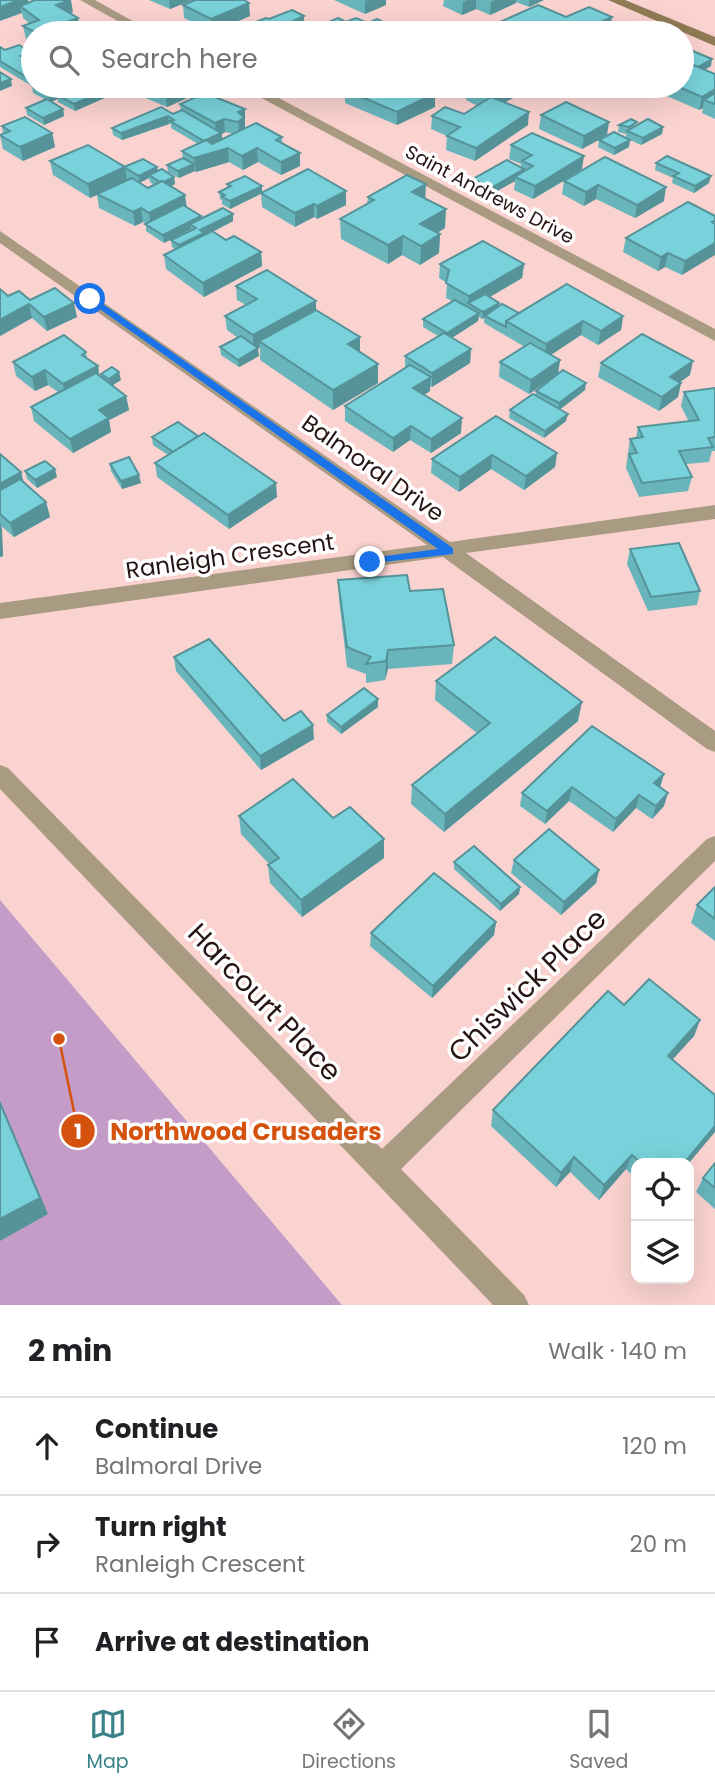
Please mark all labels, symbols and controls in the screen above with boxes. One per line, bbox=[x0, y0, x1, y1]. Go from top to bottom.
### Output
search box bbox=[21, 21, 694, 98]
icon: search bbox=[45, 41, 83, 79]
text: Search here bbox=[101, 41, 258, 77]
street label: Saint Andrews Drive bbox=[401, 138, 579, 250]
route start bbox=[74, 283, 105, 314]
street label: Balmoral Drive bbox=[295, 407, 451, 529]
street label: Ranleigh Crescent bbox=[124, 526, 336, 586]
route end bbox=[354, 546, 385, 577]
street label: Chiswick Place bbox=[440, 900, 615, 1071]
street label: Harcourt Place bbox=[179, 915, 350, 1090]
callout: Northwood Crusaders bbox=[61, 1109, 395, 1154]
text: Northwood Crusaders bbox=[110, 1115, 382, 1148]
text: 1 bbox=[74, 1117, 82, 1146]
map controls bbox=[631, 1158, 694, 1284]
button: locate bbox=[631, 1158, 694, 1221]
button: layers bbox=[631, 1221, 694, 1284]
text: 2 min bbox=[28, 1329, 112, 1372]
text: Walk · 140 m bbox=[548, 1335, 687, 1367]
text: Continue bbox=[95, 1411, 218, 1447]
icon: ahead bbox=[28, 1427, 66, 1465]
text: 120 m bbox=[622, 1430, 687, 1462]
text: Balmoral Drive bbox=[95, 1450, 262, 1482]
text: Turn right bbox=[95, 1509, 227, 1545]
icon: right bbox=[28, 1525, 66, 1563]
text: 20 m bbox=[629, 1528, 687, 1560]
text: Ranleigh Crescent bbox=[95, 1548, 305, 1580]
icon: arrive bbox=[28, 1623, 66, 1661]
text: Arrive at destination bbox=[95, 1624, 370, 1660]
tab: Map bbox=[87, 1705, 129, 1776]
tab: Directions bbox=[302, 1705, 396, 1776]
tab: Saved bbox=[569, 1705, 628, 1776]

